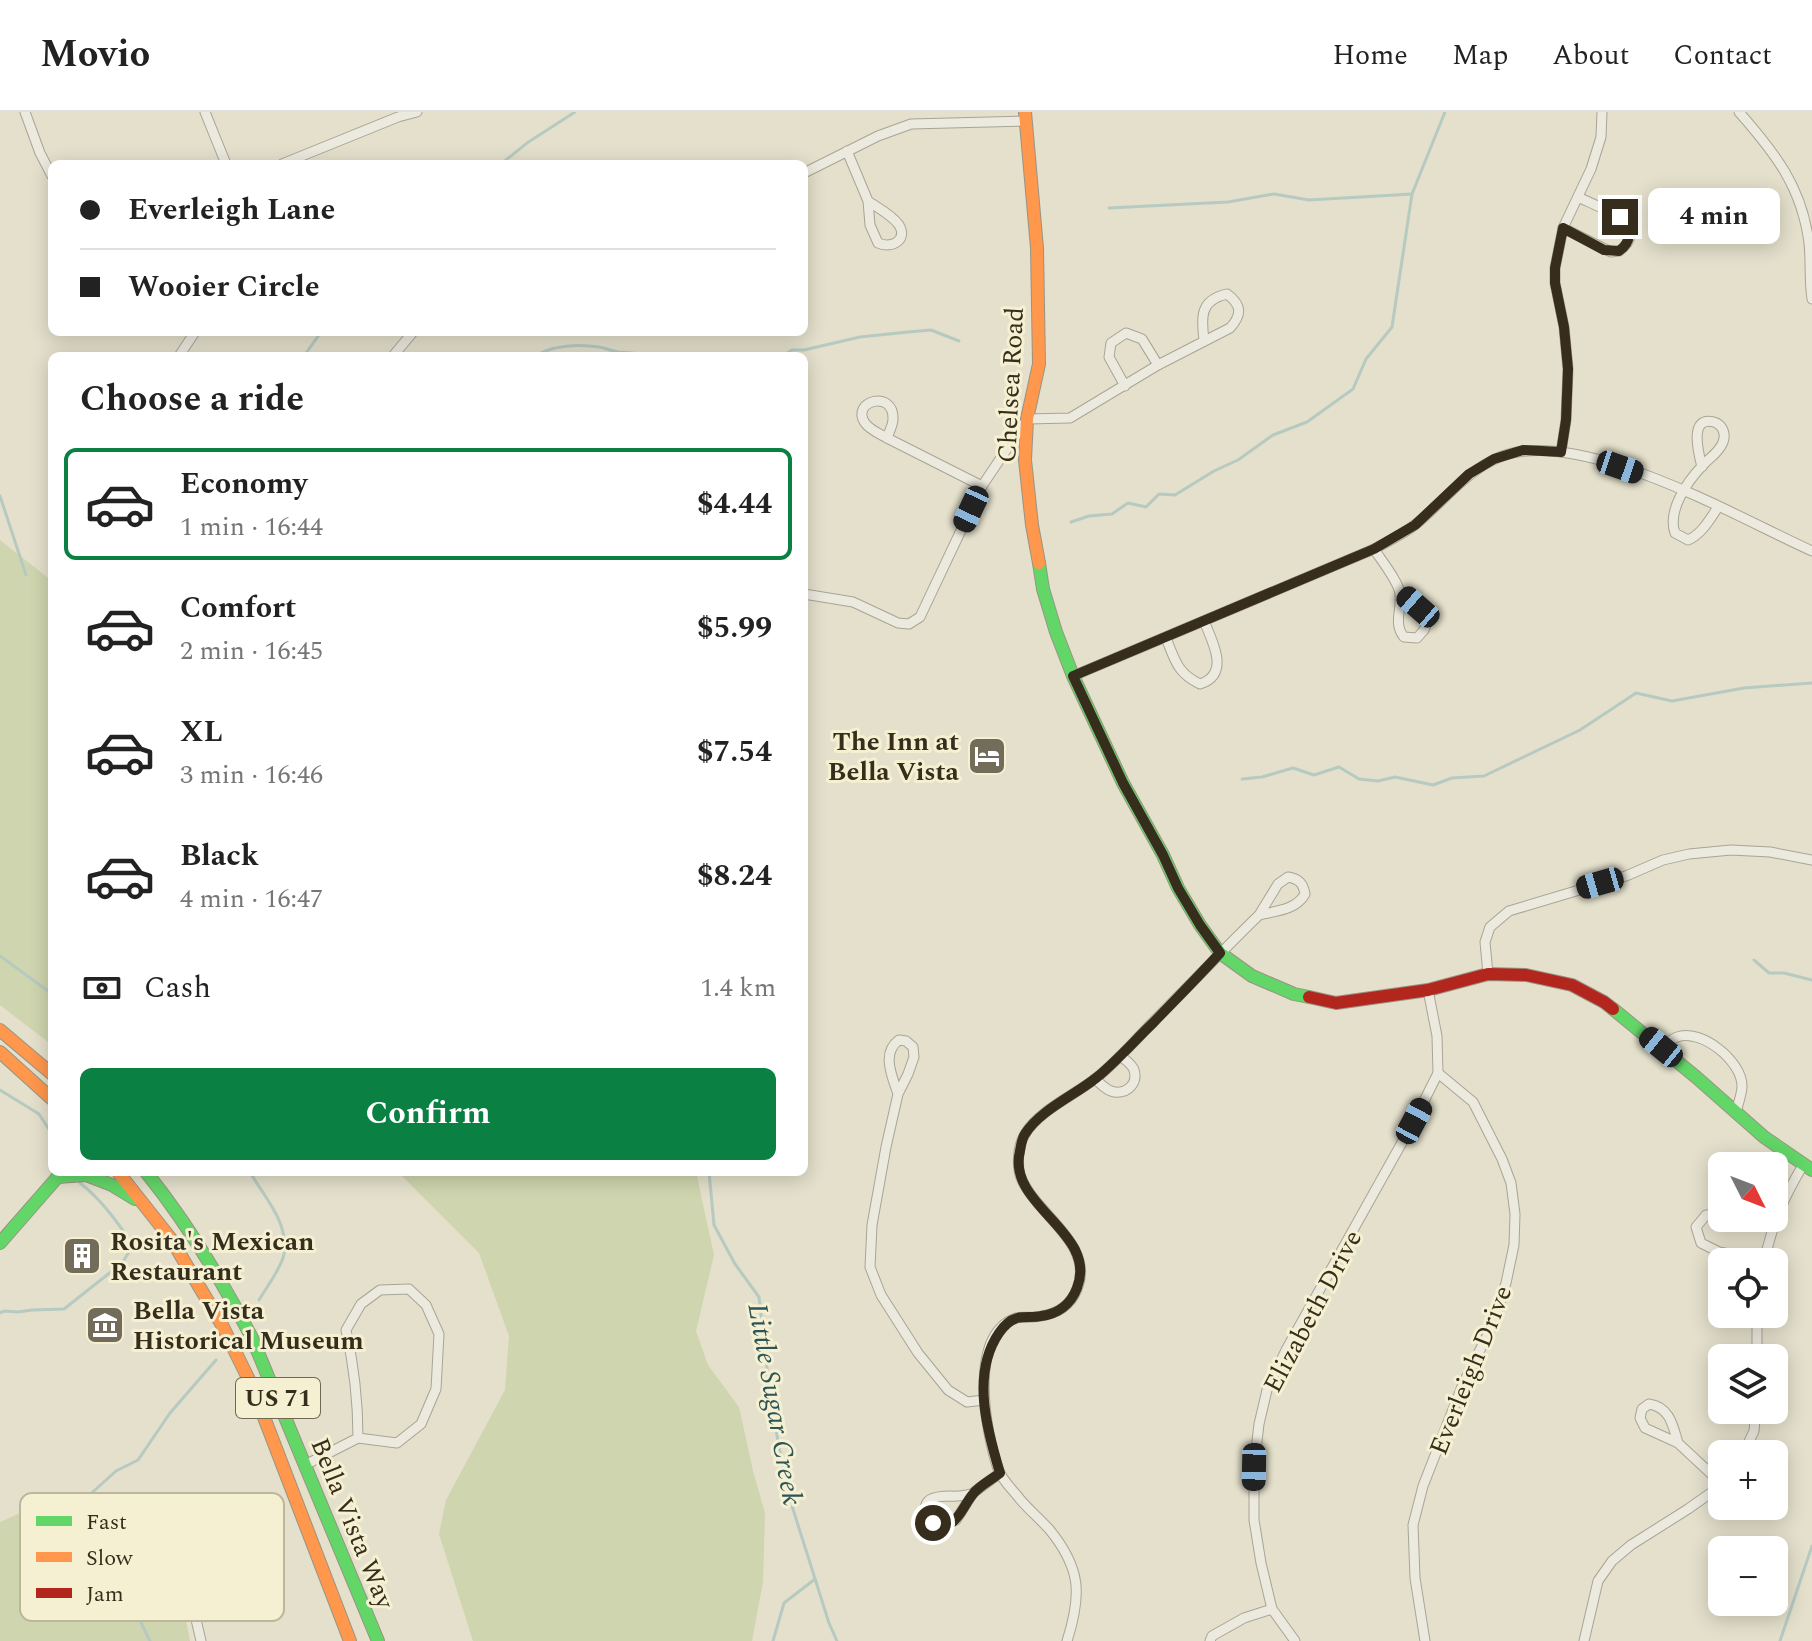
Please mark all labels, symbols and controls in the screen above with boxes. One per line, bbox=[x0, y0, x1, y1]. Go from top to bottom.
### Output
text: Movio bbox=[40, 26, 150, 84]
text: Home bbox=[1332, 34, 1408, 77]
text: Map bbox=[1452, 34, 1508, 77]
text: About bbox=[1552, 34, 1629, 77]
text: Contact bbox=[1673, 34, 1772, 77]
text: Everleigh Lane bbox=[128, 187, 335, 233]
callout: 4 min bbox=[1648, 189, 1780, 245]
text: 4 min bbox=[1679, 196, 1749, 236]
route end bbox=[1602, 199, 1638, 235]
text: Wooier Circle bbox=[128, 264, 320, 310]
street label: Chelsea Road bbox=[987, 306, 1035, 464]
text: Choose a ride bbox=[80, 372, 304, 427]
car bbox=[1593, 448, 1647, 486]
text: Economy bbox=[180, 461, 307, 507]
icon: car bbox=[84, 468, 156, 540]
text: $4.44 bbox=[697, 481, 772, 527]
car bbox=[950, 482, 992, 536]
text: 1 min · 16:44 bbox=[180, 507, 323, 547]
car bbox=[1392, 582, 1444, 632]
text: Comfort bbox=[180, 585, 296, 631]
icon: car bbox=[84, 592, 156, 664]
text: $5.99 bbox=[697, 605, 772, 651]
text: 2 min · 16:45 bbox=[180, 631, 323, 671]
text: XL bbox=[180, 709, 223, 755]
icon: car bbox=[84, 716, 156, 788]
place label: The Inn at Bella Vista bbox=[828, 722, 960, 792]
text: $7.54 bbox=[697, 729, 772, 775]
hotel icon: The Inn at Bella Vista bbox=[966, 735, 1008, 777]
text: 3 min · 16:46 bbox=[180, 755, 323, 795]
text: Black bbox=[180, 833, 259, 879]
icon: car bbox=[84, 840, 156, 912]
text: $8.24 bbox=[697, 853, 772, 899]
car bbox=[1574, 865, 1626, 901]
text: 4 min · 16:47 bbox=[180, 879, 323, 919]
text: Cash bbox=[144, 965, 211, 1011]
icon: cash bbox=[80, 966, 124, 1010]
text: 1.4 km bbox=[700, 968, 776, 1008]
car bbox=[1635, 1023, 1687, 1071]
button: Confirm bbox=[80, 1068, 776, 1160]
car bbox=[1392, 1094, 1436, 1148]
north arrow bbox=[1708, 1152, 1788, 1232]
map controls bbox=[1708, 1152, 1788, 1616]
place label: Rosita's Mexican Restaurant bbox=[110, 1222, 314, 1292]
street label: Elizabeth Drive bbox=[1253, 1223, 1373, 1400]
building icon: Rosita's Mexican Restaurant bbox=[61, 1235, 103, 1277]
button: locate bbox=[1708, 1248, 1788, 1328]
street label: Everleigh Drive bbox=[1419, 1279, 1523, 1461]
place label: Bella Vista Historical Museum bbox=[133, 1291, 364, 1361]
water label: Little Sugar Creek bbox=[736, 1300, 813, 1509]
museum icon: Bella Vista Historical Museum bbox=[84, 1304, 126, 1346]
button: layers bbox=[1708, 1344, 1788, 1424]
road number: US 71 bbox=[236, 1378, 320, 1418]
street label: Bella Vista Way bbox=[300, 1432, 405, 1616]
button: + bbox=[1708, 1440, 1788, 1520]
car bbox=[1242, 1443, 1266, 1491]
legend bbox=[20, 1493, 284, 1621]
route start bbox=[915, 1505, 951, 1541]
text: Fast bbox=[86, 1506, 127, 1539]
button: − bbox=[1708, 1536, 1788, 1616]
text: Slow bbox=[86, 1542, 134, 1575]
text: Jam bbox=[86, 1578, 124, 1611]

